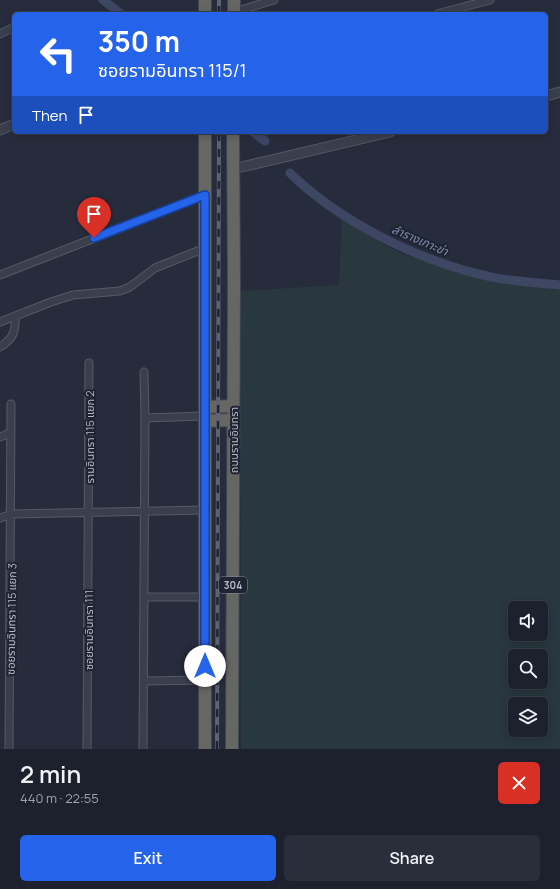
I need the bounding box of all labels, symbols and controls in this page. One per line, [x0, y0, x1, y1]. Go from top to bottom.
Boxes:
text: 350 m [98, 22, 180, 60]
icon: left [32, 28, 84, 80]
text: ซอยรามอินทรา 115/1 [98, 58, 247, 82]
icon: arrive [75, 104, 97, 126]
text: Then [32, 105, 67, 126]
pin [77, 197, 111, 238]
icon: arrive [83, 203, 105, 225]
water label: ลำรางเกาะข่า [389, 220, 452, 260]
street label: รามอินทรา 115 แยก 2 [82, 390, 97, 484]
street label: ถนนรามอินทรา [226, 407, 241, 473]
street label: ซอยรามอินทรา 115 แยก 3 [3, 563, 19, 675]
road number: 304 [219, 577, 247, 593]
street label: ซอยรามอินทรา 111 [81, 590, 96, 670]
map controls [508, 601, 548, 737]
button: sound [508, 601, 548, 641]
position arrow [184, 645, 226, 687]
button: search [508, 649, 548, 689]
button: layers [508, 697, 548, 737]
text: 2 min [20, 757, 81, 790]
button: close [498, 762, 540, 804]
text: 440 m · 22:55 [20, 789, 99, 807]
button: Exit [20, 835, 276, 881]
button: Share [284, 835, 540, 881]

